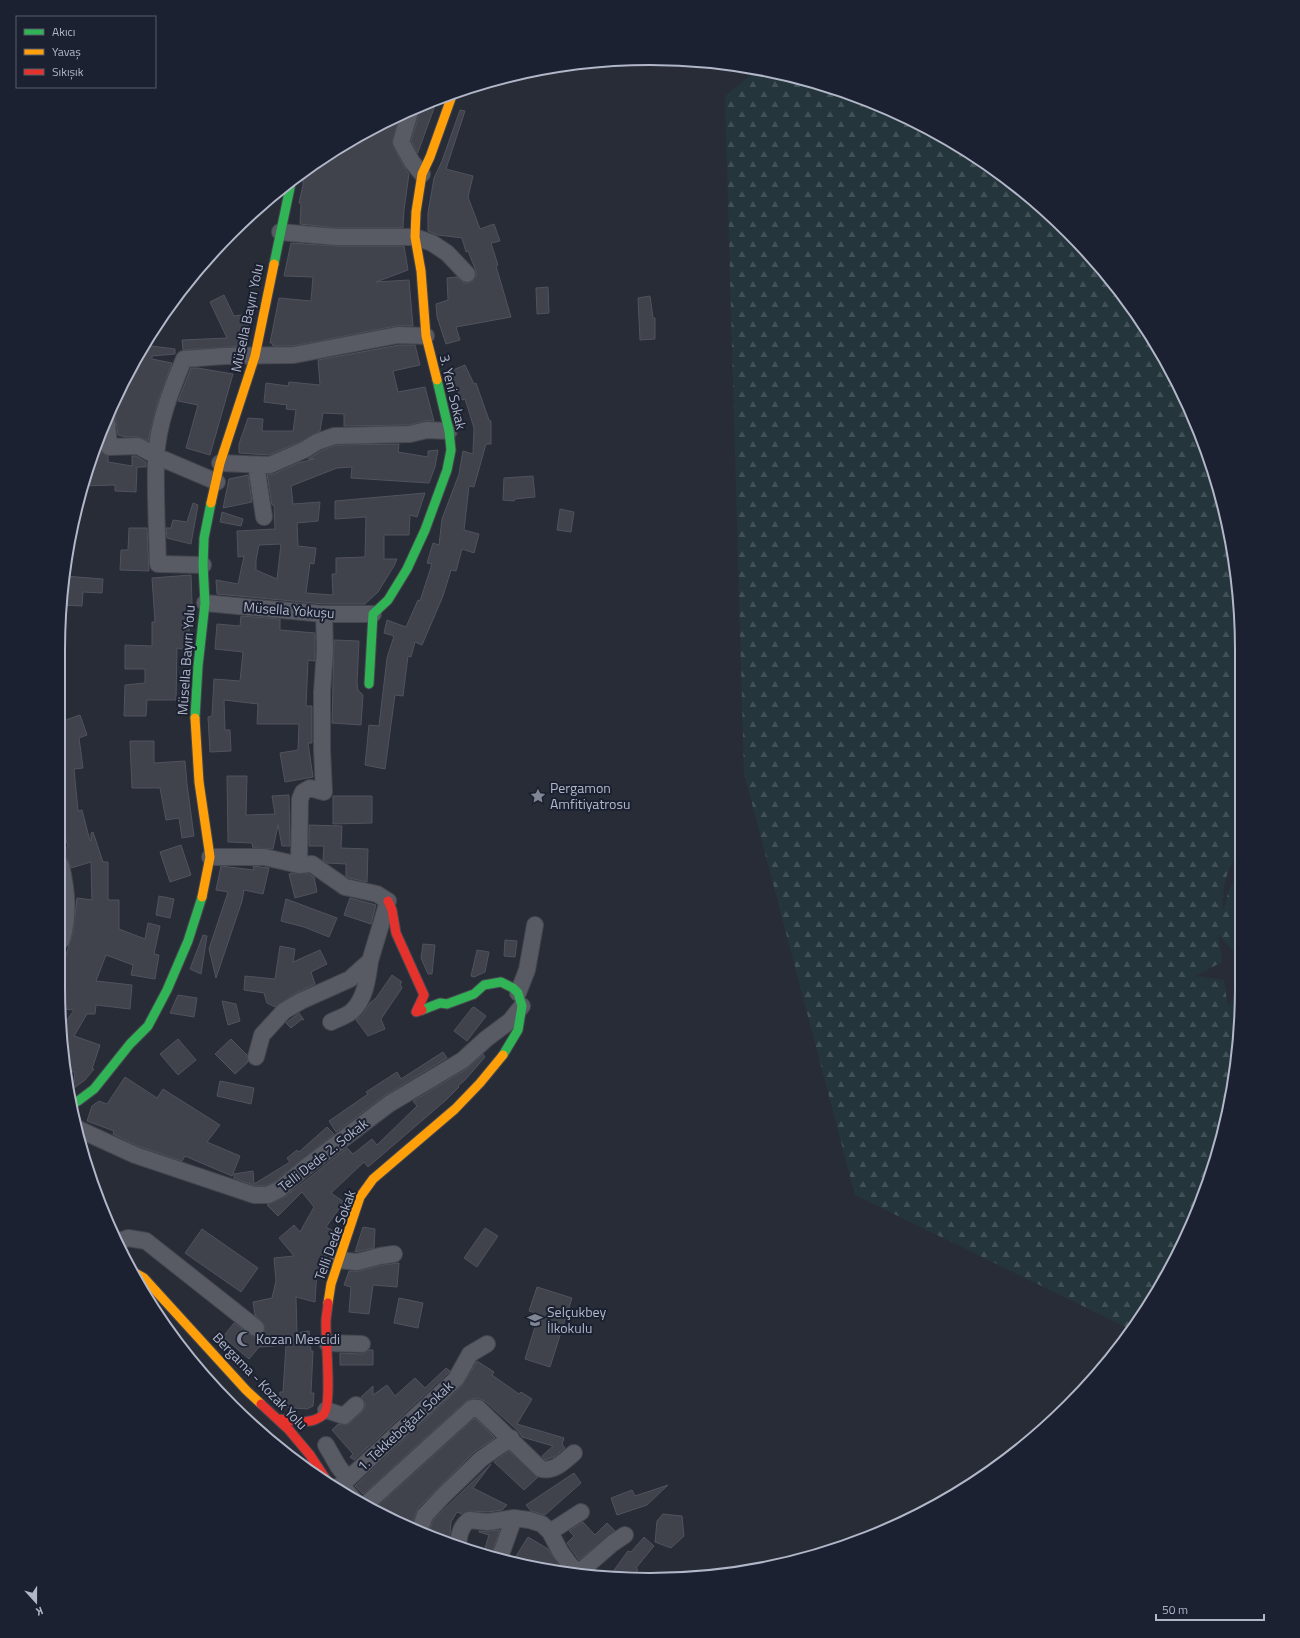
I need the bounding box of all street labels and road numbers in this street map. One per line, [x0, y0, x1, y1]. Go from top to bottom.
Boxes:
street label: Müsella Bayırı Yolu [225, 262, 268, 374]
street label: 3. Yeni Sokak [435, 352, 472, 432]
street label: Müsella Yokuşu [243, 596, 335, 623]
street label: Müsella Bayırı Yolu [171, 604, 200, 716]
street label: Telli Dede 2. Sokak [273, 1113, 372, 1196]
street label: Telli Dede Sokak [308, 1186, 361, 1283]
street label: Bergama - Kozak Yolu [208, 1327, 313, 1434]
street label: 1. Tekkeboğazı Sokak [352, 1375, 457, 1476]

